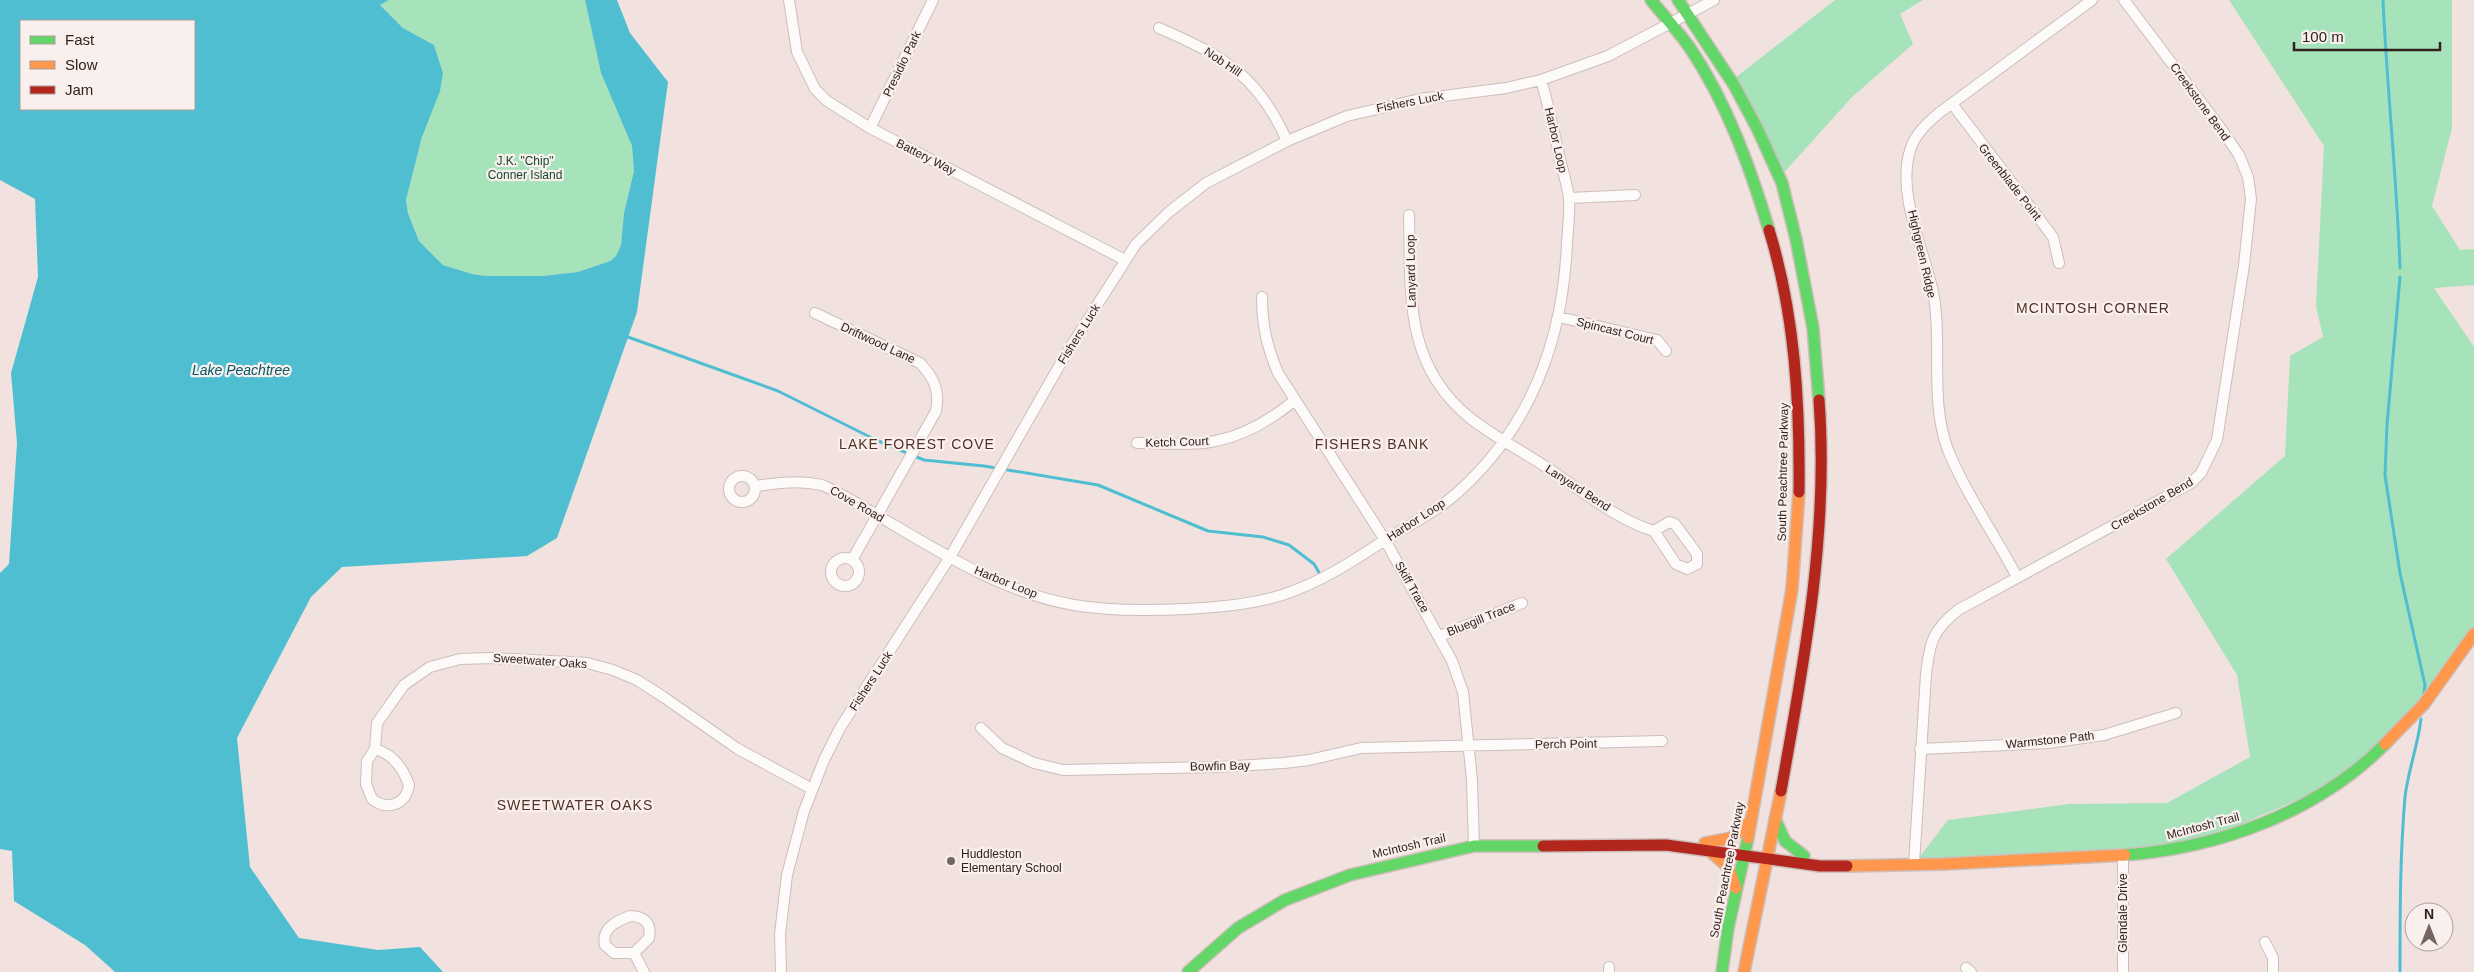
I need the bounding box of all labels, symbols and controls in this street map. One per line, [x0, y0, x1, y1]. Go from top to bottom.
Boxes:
legend [20, 20, 195, 110]
scale bar [2294, 20, 2440, 52]
street label: Presidio Park [880, 28, 924, 99]
text: 100 m [2302, 28, 2344, 45]
text: Fast [65, 31, 95, 48]
street label: Nob Hill [1202, 44, 1244, 80]
text: Slow [65, 56, 98, 73]
street label: Creekstone Bend [2167, 60, 2233, 144]
text: Jam [65, 81, 93, 98]
street label: Fishers Luck [1375, 88, 1446, 115]
street label: Harbor Loop [1542, 106, 1570, 174]
street label: Battery Way [894, 136, 958, 178]
street label: Greenblade Point [1976, 141, 2045, 224]
park label: J.K. "Chip" Conner Island [488, 154, 562, 182]
street label: Highgreen Ridge [1905, 209, 1939, 300]
street label: Lanyard Loop [1403, 234, 1419, 308]
district label: MCINTOSH CORNER [2016, 300, 2170, 316]
street label: Fishers Luck [1055, 301, 1103, 367]
street label: Spincast Court [1575, 315, 1656, 347]
street label: Driftwood Lane [838, 320, 918, 367]
water label: Lake Peachtree [192, 362, 290, 378]
street label: South Peachtree Parkway [1775, 403, 1791, 541]
street label: Ketch Court [1145, 434, 1210, 450]
district label: LAKE FOREST COVE [839, 436, 995, 452]
district label: FISHERS BANK [1315, 436, 1429, 452]
street label: Lanyard Bend [1543, 462, 1613, 514]
street label: Creekstone Bend [2108, 475, 2196, 533]
street label: Cove Road [827, 483, 887, 525]
street label: Harbor Loop [1384, 496, 1448, 544]
street label: Skiff Trace [1392, 559, 1432, 615]
street label: Harbor Loop [972, 563, 1040, 601]
street label: Bluegill Trace [1445, 599, 1517, 639]
street label: Fishers Luck [847, 648, 896, 713]
street label: Sweetwater Oaks [493, 651, 587, 671]
street label: Warmstone Path [2005, 728, 2095, 752]
street label: Perch Point [1535, 736, 1598, 752]
street label: Bowfin Bay [1190, 758, 1250, 774]
district label: SWEETWATER OAKS [497, 797, 653, 813]
street label: South Peachtree Parkway [1707, 801, 1747, 939]
street label: McIntosh Trail [2165, 810, 2241, 842]
street label: McIntosh Trail [1371, 831, 1447, 861]
place label: Huddleston Elementary School [961, 847, 1062, 875]
marker: Huddleston Elementary School [945, 855, 957, 867]
street label: Glendale Drive [2116, 873, 2130, 953]
north arrow [2404, 902, 2454, 952]
text: N [2424, 906, 2434, 922]

